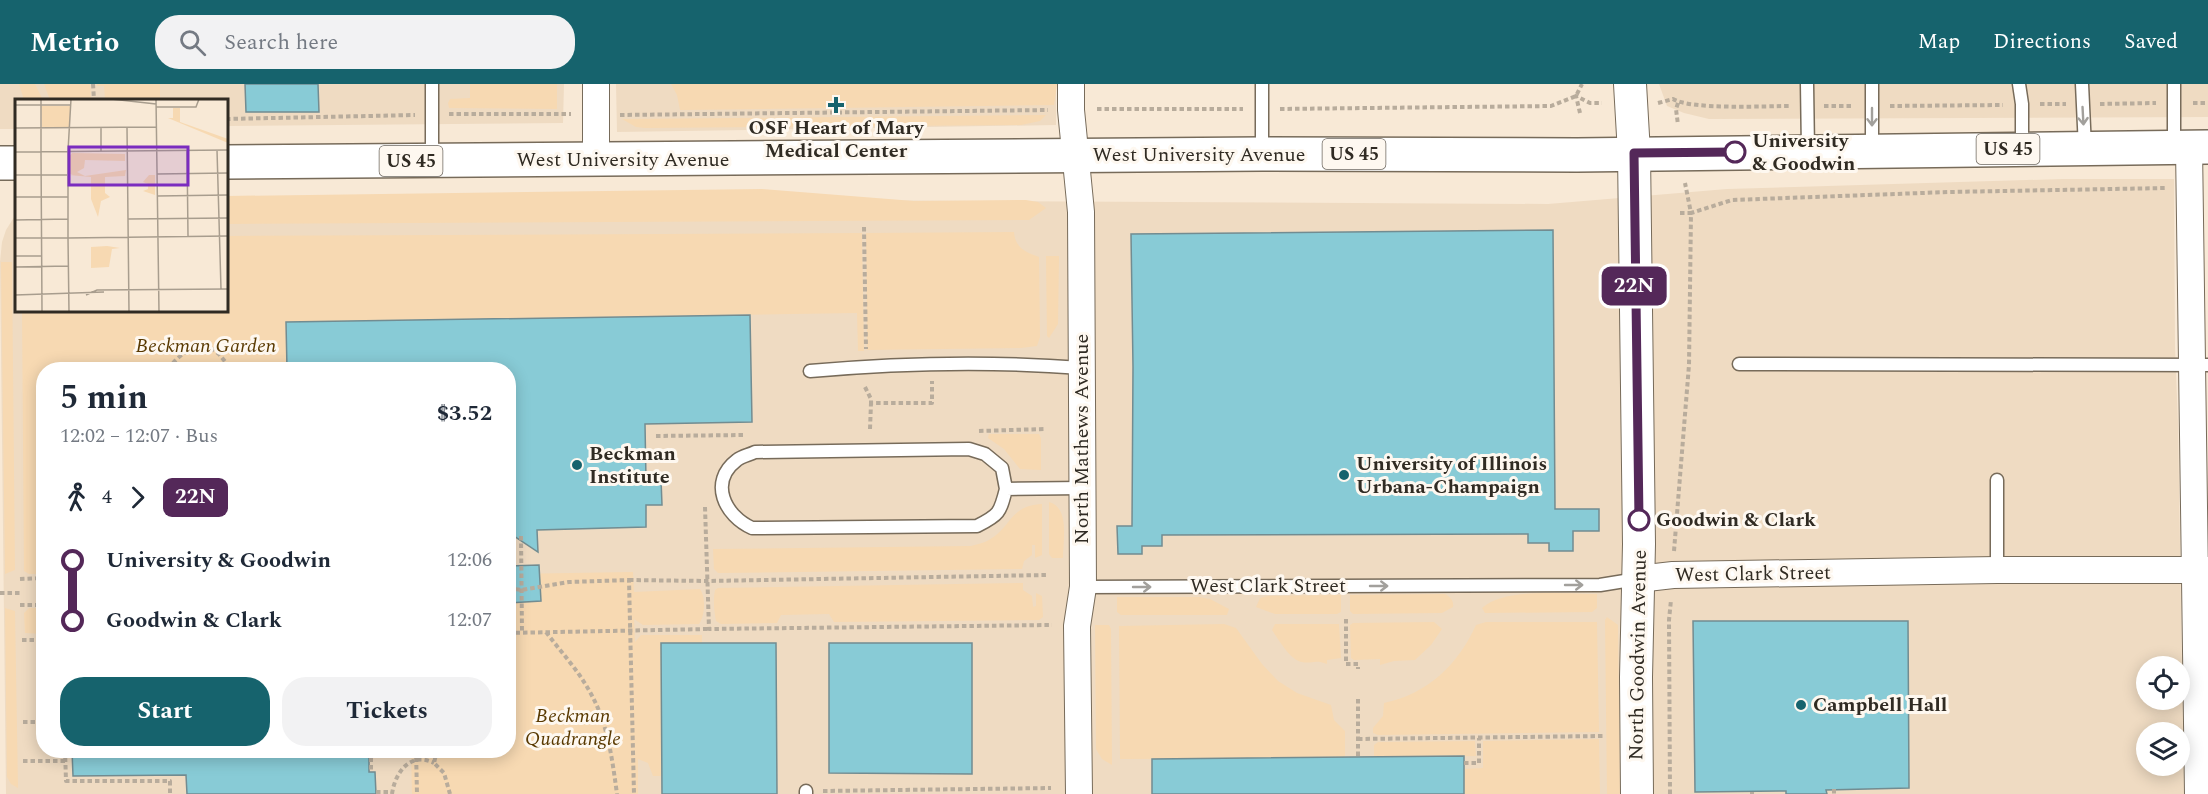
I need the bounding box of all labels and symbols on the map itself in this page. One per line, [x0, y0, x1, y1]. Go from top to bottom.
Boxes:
marker: OSF Heart of Mary Medical Center [827, 96, 845, 114]
inset map [15, 99, 228, 312]
one-way arrow [2078, 105, 2089, 125]
one-way arrow [1866, 107, 1878, 127]
place label: OSF Heart of Mary Medical Center [748, 113, 925, 166]
place label: University & Goodwin [1752, 126, 1855, 179]
road number: US 45 [1976, 134, 2040, 164]
road number: US 45 [1322, 139, 1386, 169]
street label: West University Avenue [1093, 140, 1305, 170]
marker: University & Goodwin [1724, 141, 1746, 163]
street label: West University Avenue [517, 145, 729, 175]
road number: US 45 [380, 146, 442, 176]
line badge: 22N [1600, 266, 1668, 306]
park label: Beckman Garden [136, 331, 277, 361]
street label: North Mathews Avenue [1067, 334, 1097, 544]
place label: Beckman Institute [589, 439, 676, 492]
place label: University of Illinois Urbana-Champaign [1356, 449, 1547, 502]
marker: Beckman Institute [570, 458, 584, 472]
marker: University of Illinois Urbana-Champaign [1337, 468, 1351, 482]
place label: Goodwin & Clark [1656, 505, 1816, 535]
marker: Goodwin & Clark [1628, 509, 1650, 531]
street label: North Goodwin Avenue [1621, 549, 1655, 761]
street label: West Clark Street [1675, 558, 1831, 590]
street label: West Clark Street [1190, 571, 1346, 601]
one-way arrow [1563, 579, 1583, 591]
one-way arrow [1368, 580, 1388, 592]
one-way arrow [1131, 581, 1151, 593]
place label: Campbell Hall [1813, 690, 1947, 720]
marker: Campbell Hall [1794, 698, 1808, 712]
park label: Beckman Quadrangle [525, 701, 621, 754]

